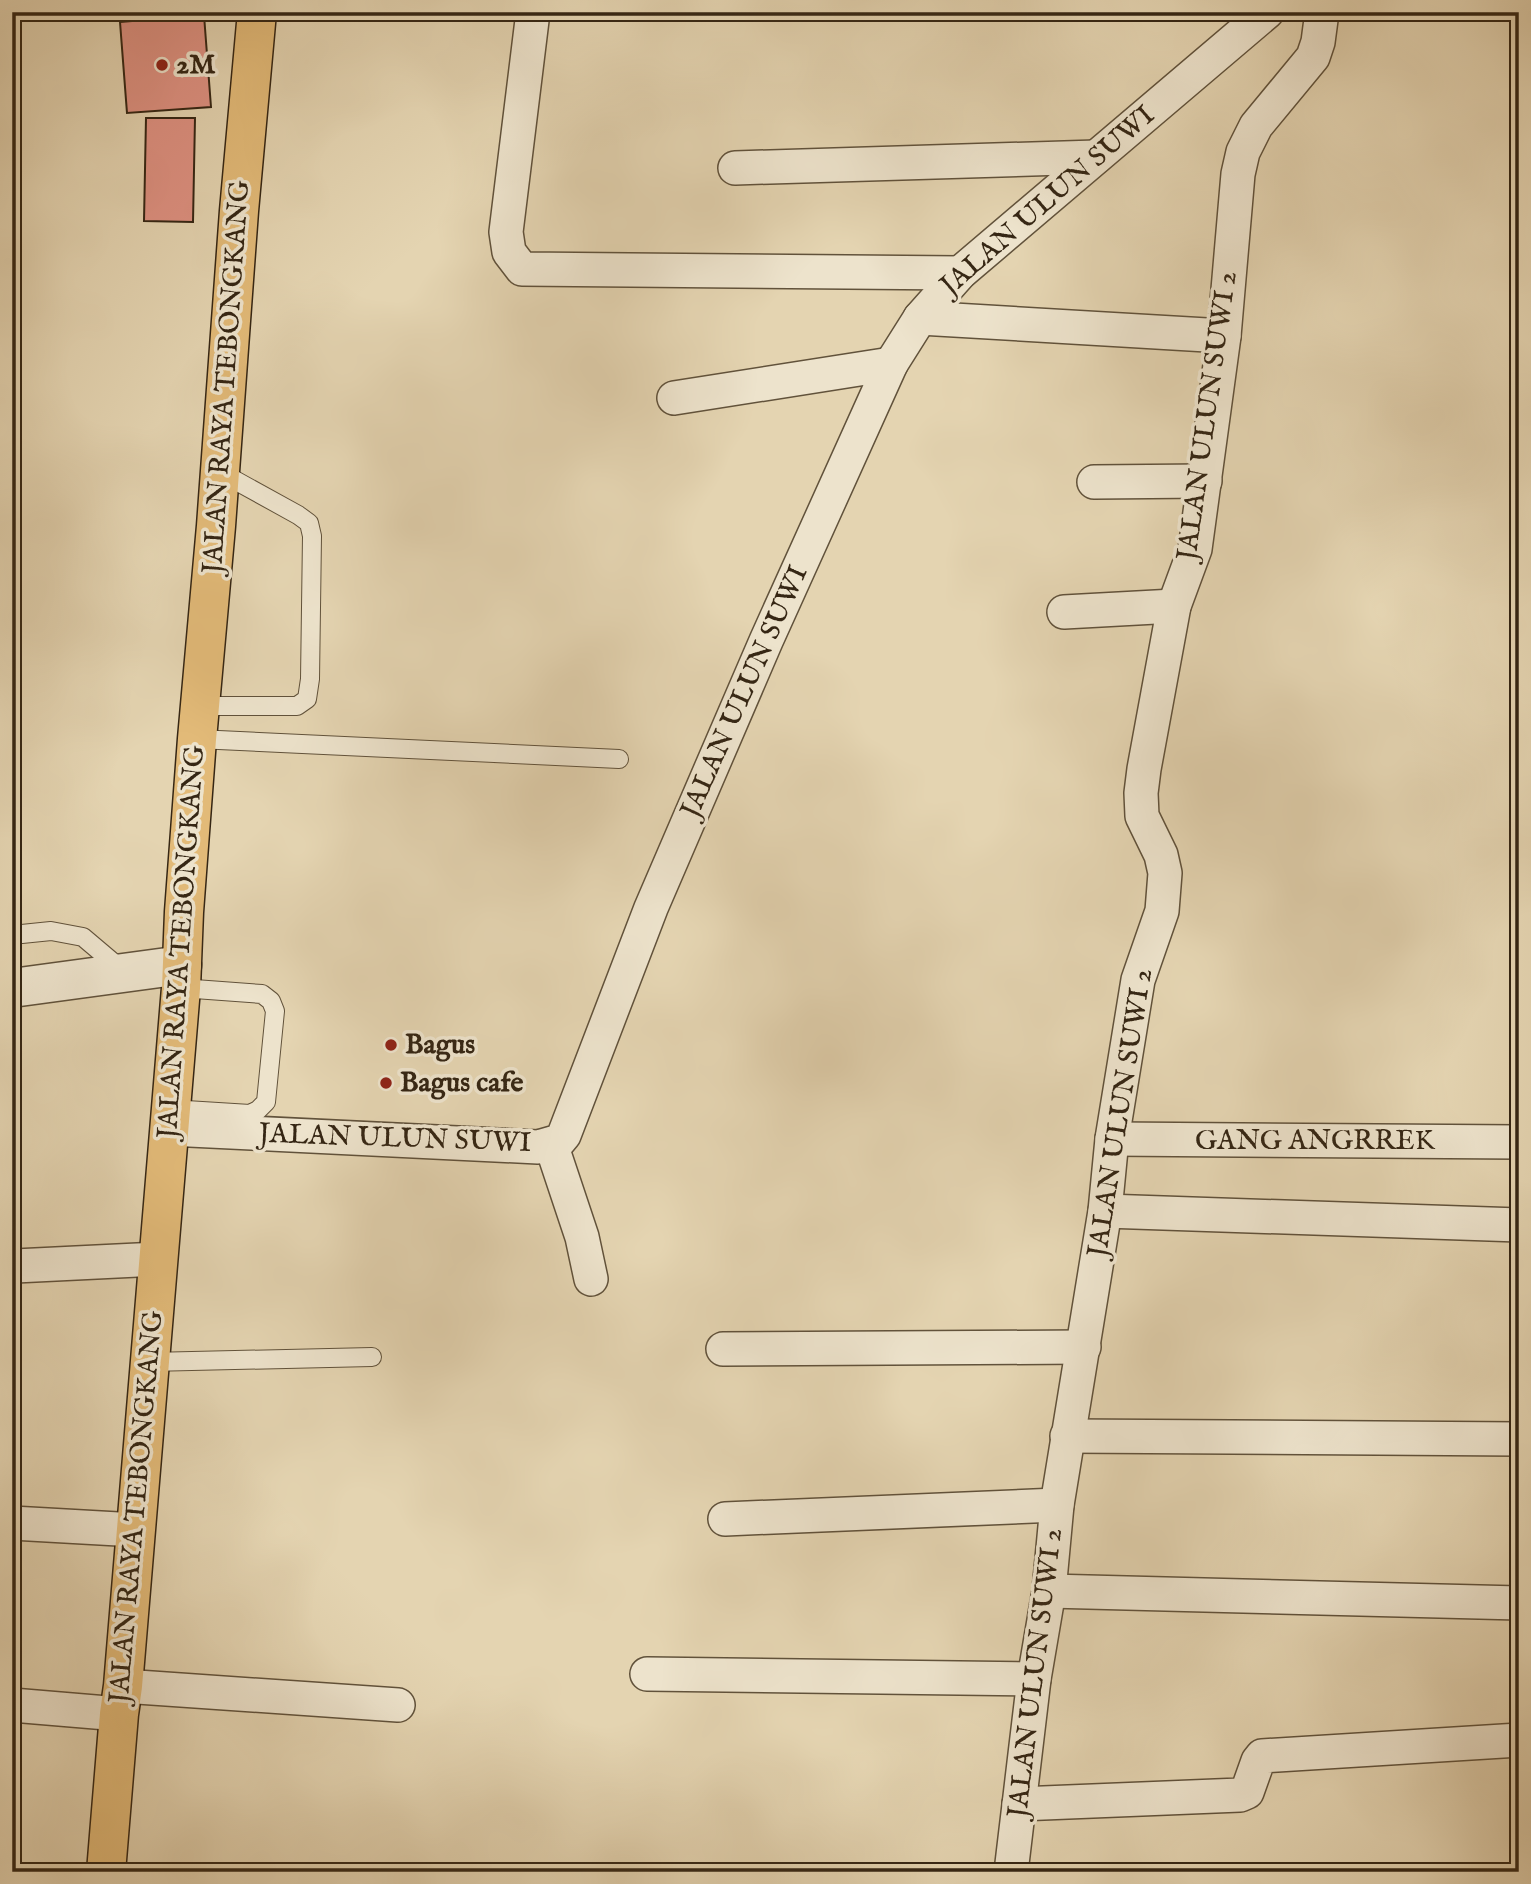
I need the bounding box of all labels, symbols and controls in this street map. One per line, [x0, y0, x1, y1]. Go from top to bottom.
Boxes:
place label: 2M [176, 48, 216, 83]
marker: 2M [154, 57, 170, 73]
street label: JALAN ULUN SUWI [931, 98, 1162, 306]
street label: JALAN RAYA TEBONGKANG [196, 178, 258, 578]
street label: JALAN ULUN SUWI 2 [1170, 269, 1246, 566]
street label: JALAN ULUN SUWI [672, 560, 816, 826]
street label: JALAN RAYA TEBONGKANG [151, 743, 213, 1143]
street label: JALAN ULUN SUWI 2 [1080, 966, 1161, 1263]
place label: Bagus [405, 1028, 475, 1063]
marker: Bagus [383, 1037, 399, 1053]
place label: Bagus cafe [400, 1066, 523, 1101]
marker: Bagus cafe [378, 1075, 394, 1091]
street label: JALAN ULUN SUWI [255, 1117, 532, 1161]
street label: GANG ANGRREK [1195, 1124, 1436, 1159]
street label: JALAN RAYA TEBONGKANG [102, 1308, 172, 1708]
street label: JALAN ULUN SUWI 2 [1000, 1526, 1071, 1823]

